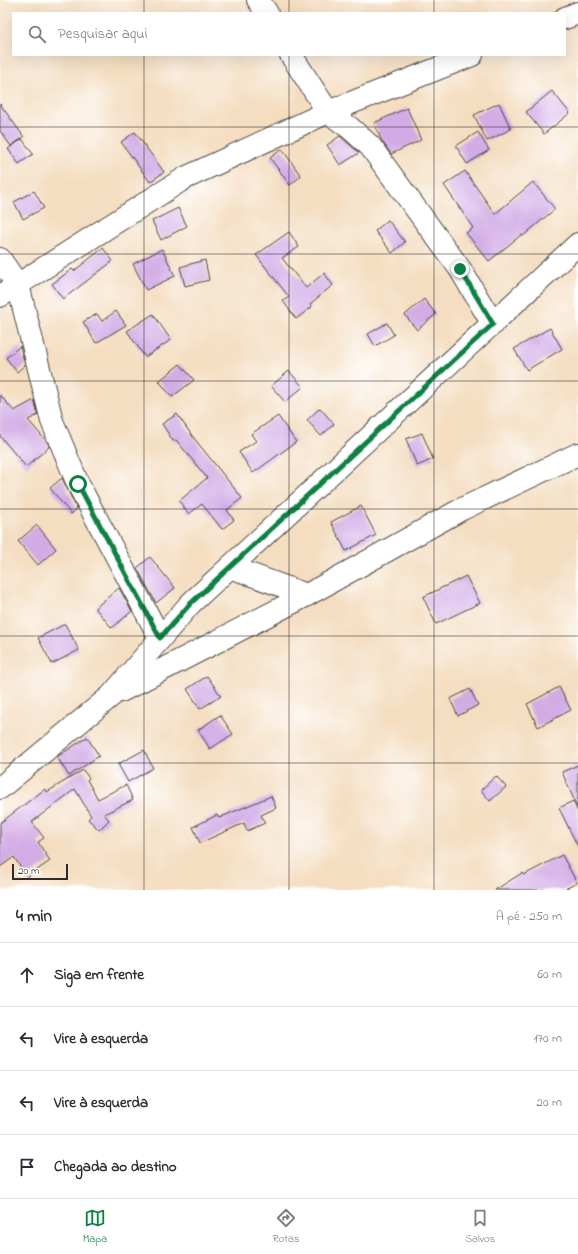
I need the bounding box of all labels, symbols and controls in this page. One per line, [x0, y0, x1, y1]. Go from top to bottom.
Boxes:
search box [12, 12, 566, 56]
icon: search [26, 23, 48, 45]
text: Pesquisar aqui [58, 23, 147, 45]
route end [451, 260, 469, 278]
route start [69, 475, 87, 493]
scale bar [12, 862, 68, 881]
text: 20 m [18, 863, 40, 879]
text: 4 min [16, 904, 52, 929]
text: A pé · 250 m [496, 907, 562, 926]
icon: ahead [16, 964, 38, 986]
text: Siga em frente [54, 964, 144, 986]
text: 60 m [537, 965, 562, 984]
icon: left [16, 1028, 38, 1050]
text: Vire à esquerda [54, 1028, 148, 1050]
text: 170 m [534, 1029, 562, 1048]
icon: left [16, 1092, 38, 1114]
text: Vire à esquerda [54, 1092, 148, 1114]
text: 20 m [537, 1093, 562, 1112]
icon: arrive [16, 1156, 38, 1178]
text: Chegada ao destino [54, 1156, 177, 1178]
tab: Mapa [83, 1207, 107, 1247]
tab: Rotas [273, 1207, 300, 1247]
tab: Salvos [465, 1207, 495, 1247]

